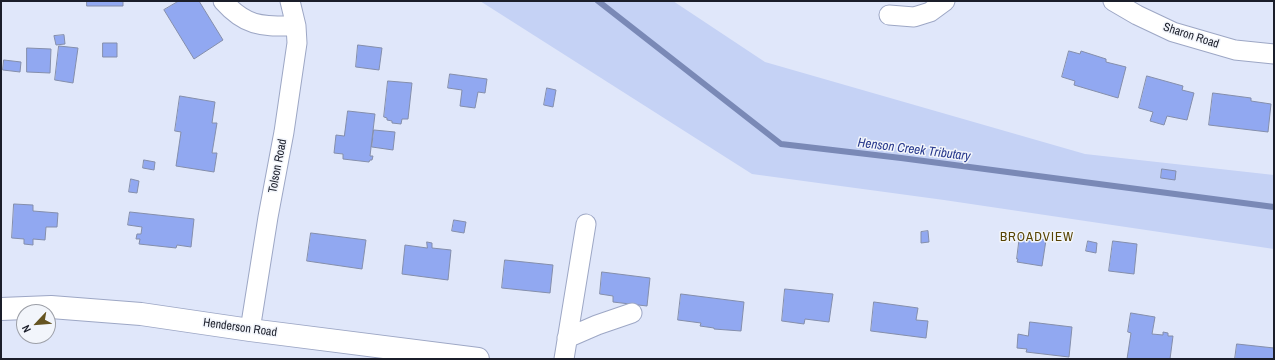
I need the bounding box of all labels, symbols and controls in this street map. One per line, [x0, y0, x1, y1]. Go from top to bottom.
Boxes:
street label: Sharon Road [1161, 20, 1221, 52]
water label: Henson Creek Tributary [857, 135, 971, 165]
street label: Tolson Road [266, 138, 290, 194]
district label: BROADVIEW [1000, 230, 1074, 246]
north arrow [16, 304, 56, 344]
street label: Henderson Road [202, 316, 278, 340]
text: N [18, 323, 34, 335]

